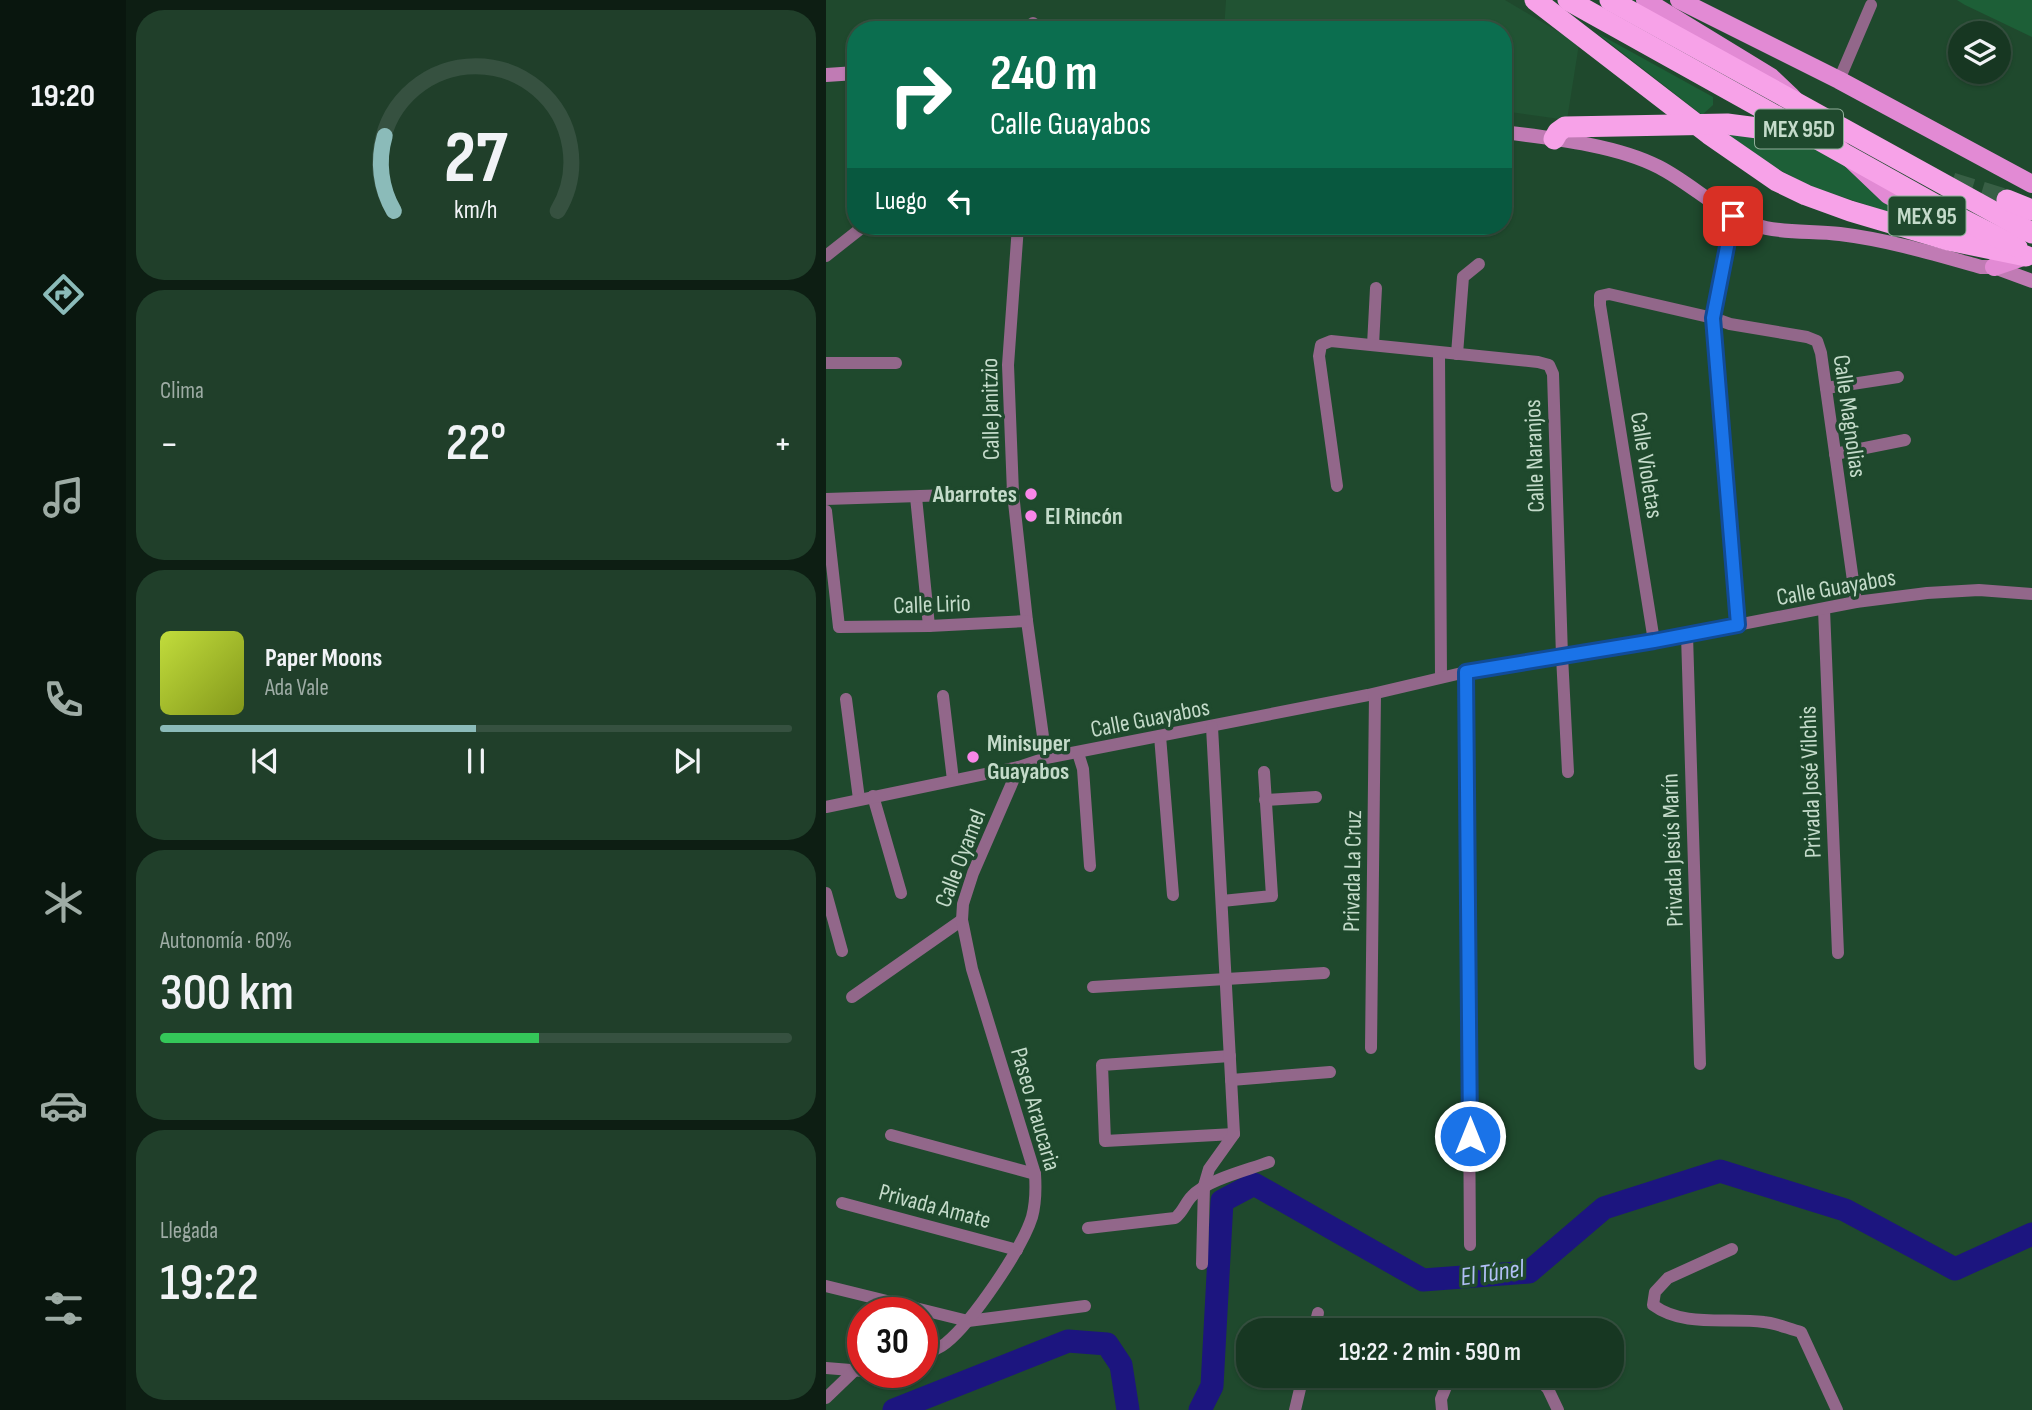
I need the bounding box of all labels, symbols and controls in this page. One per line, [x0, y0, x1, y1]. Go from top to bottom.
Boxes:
map controls [1948, 21, 2011, 84]
button: layers [1948, 21, 2011, 84]
text: 240 m [990, 45, 1098, 104]
icon: right [875, 49, 966, 140]
text: 19:20 [31, 77, 95, 116]
text: Calle Guayabos [990, 105, 1151, 144]
road number: MEX 95D [1755, 110, 1843, 148]
text: 27 [444, 115, 508, 203]
icon: left [941, 182, 979, 220]
text: Luego [875, 186, 927, 217]
pin [1703, 186, 1763, 246]
text: km/h [454, 195, 498, 226]
road number: MEX 95 [1888, 196, 1966, 236]
icon: arrive [1714, 197, 1752, 235]
icon: directions [39, 270, 88, 319]
street label: Calle Magnolias [1827, 353, 1872, 479]
street label: Calle Janitzio [975, 358, 1006, 460]
text: Clima [160, 377, 204, 405]
street label: Calle Naranjos [1518, 399, 1551, 513]
street label: Calle Violetas [1624, 410, 1669, 520]
text: 22° [446, 412, 506, 475]
text: − [160, 422, 179, 467]
text: + [773, 422, 792, 467]
icon: music [39, 473, 88, 522]
place label: Abarrotes [932, 480, 1017, 509]
marker: Abarrotes [1023, 486, 1039, 502]
place label: El Rincón [1045, 502, 1123, 531]
marker: El Rincón [1023, 508, 1039, 524]
street label: Calle Guayabos [1774, 563, 1898, 612]
street label: Calle Lirio [893, 589, 971, 620]
text: Paper Moons [265, 643, 382, 674]
text: Ada Vale [265, 674, 329, 702]
icon: phone [39, 675, 88, 724]
street label: Calle Guayabos [1088, 693, 1212, 744]
street label: Privada José Vilchis [1793, 705, 1828, 859]
place label: Minisuper Guayabos [987, 729, 1071, 786]
icon: previous [246, 742, 284, 780]
icon: pause [457, 742, 495, 780]
icon: next [668, 742, 706, 780]
marker: Minisuper Guayabos [965, 749, 981, 765]
street label: Privada Jesús Marín [1655, 773, 1690, 927]
street label: Calle Oyamel [929, 805, 992, 911]
street label: Privada La Cruz [1337, 810, 1368, 932]
icon: climate [39, 878, 88, 927]
text: Autonomía · 60% [160, 927, 292, 955]
text: 300 km [160, 962, 294, 1025]
street label: Paseo Araucaria [1004, 1044, 1067, 1174]
icon: car [39, 1081, 88, 1130]
position arrow [1433, 1099, 1507, 1173]
street label: Privada Amate [876, 1178, 994, 1235]
text: Llegada [160, 1217, 218, 1245]
text: 19:22 [160, 1252, 259, 1315]
water label: El Túnel [1458, 1253, 1527, 1293]
icon: filters [39, 1284, 88, 1333]
speed limit sign: 30 [847, 1297, 938, 1388]
text: 19:22 · 2 min · 590 m [1339, 1337, 1521, 1368]

